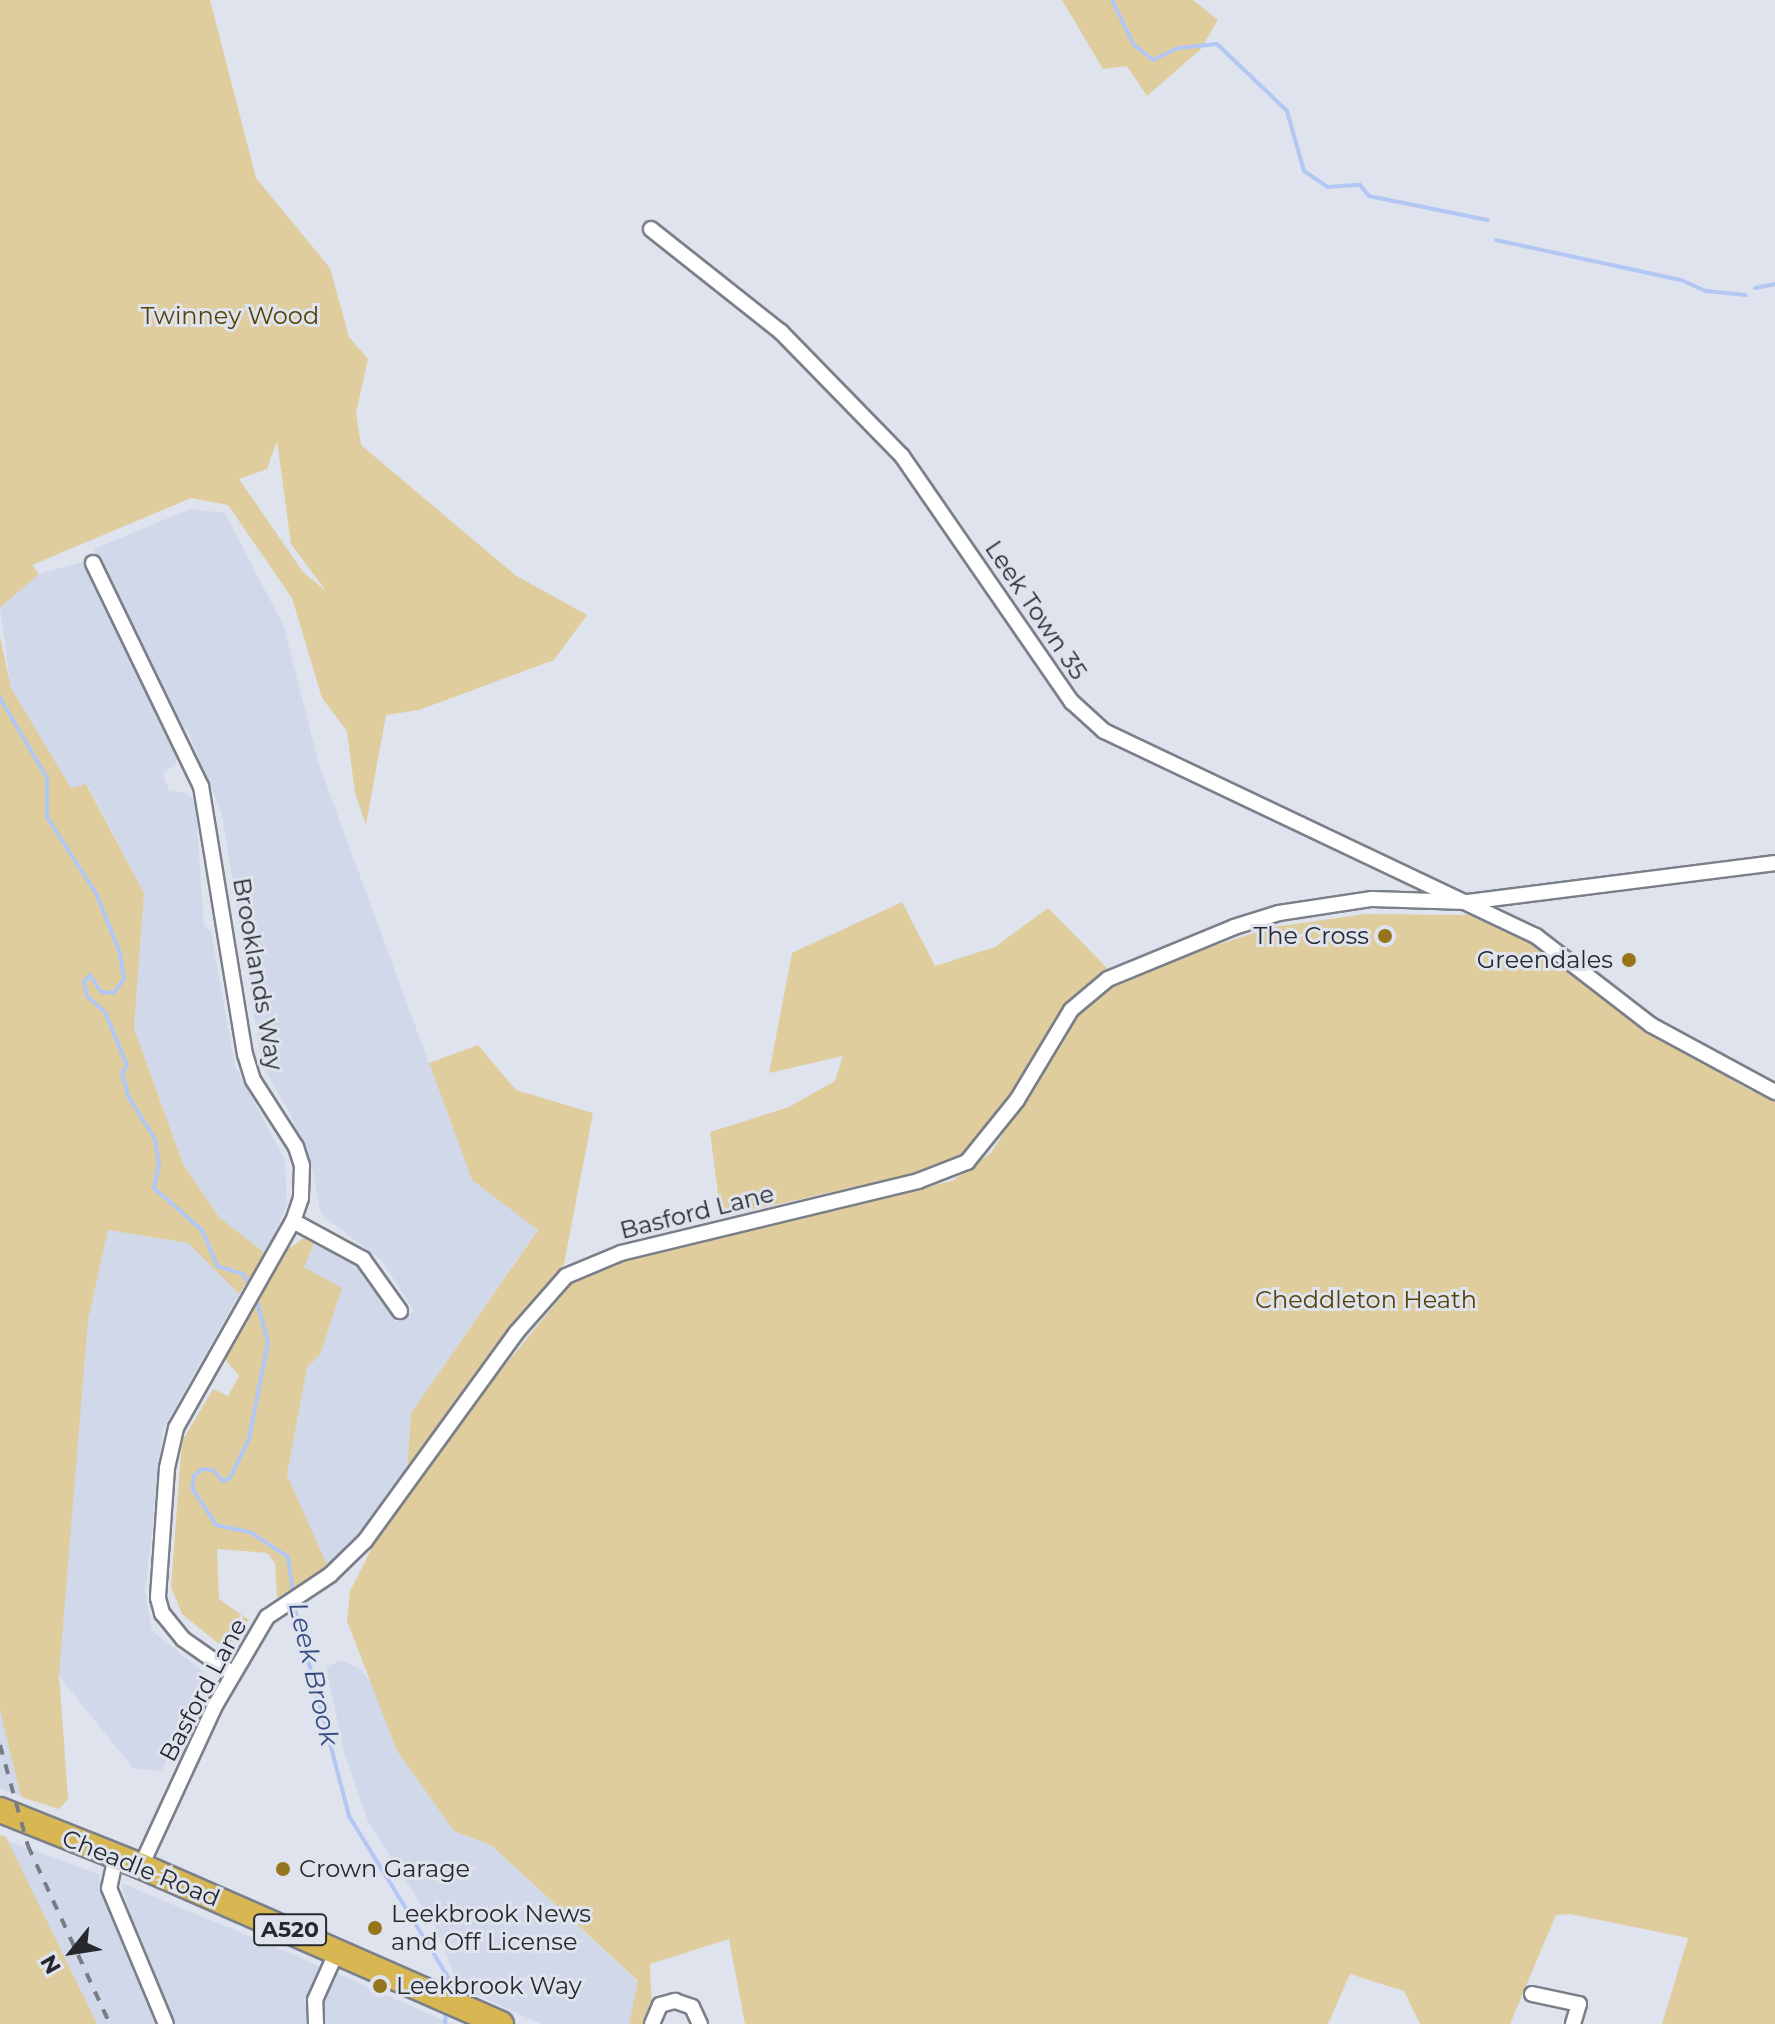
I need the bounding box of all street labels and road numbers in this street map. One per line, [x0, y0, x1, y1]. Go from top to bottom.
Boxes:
street label: Leek Town 35 [979, 535, 1093, 685]
street label: Brooklands Way [227, 875, 289, 1073]
street label: Basford Lane [617, 1179, 777, 1245]
street label: Basford Lane [153, 1614, 253, 1766]
street label: Cheadle Road [58, 1823, 224, 1913]
road number: A520 [252, 1912, 328, 1948]

